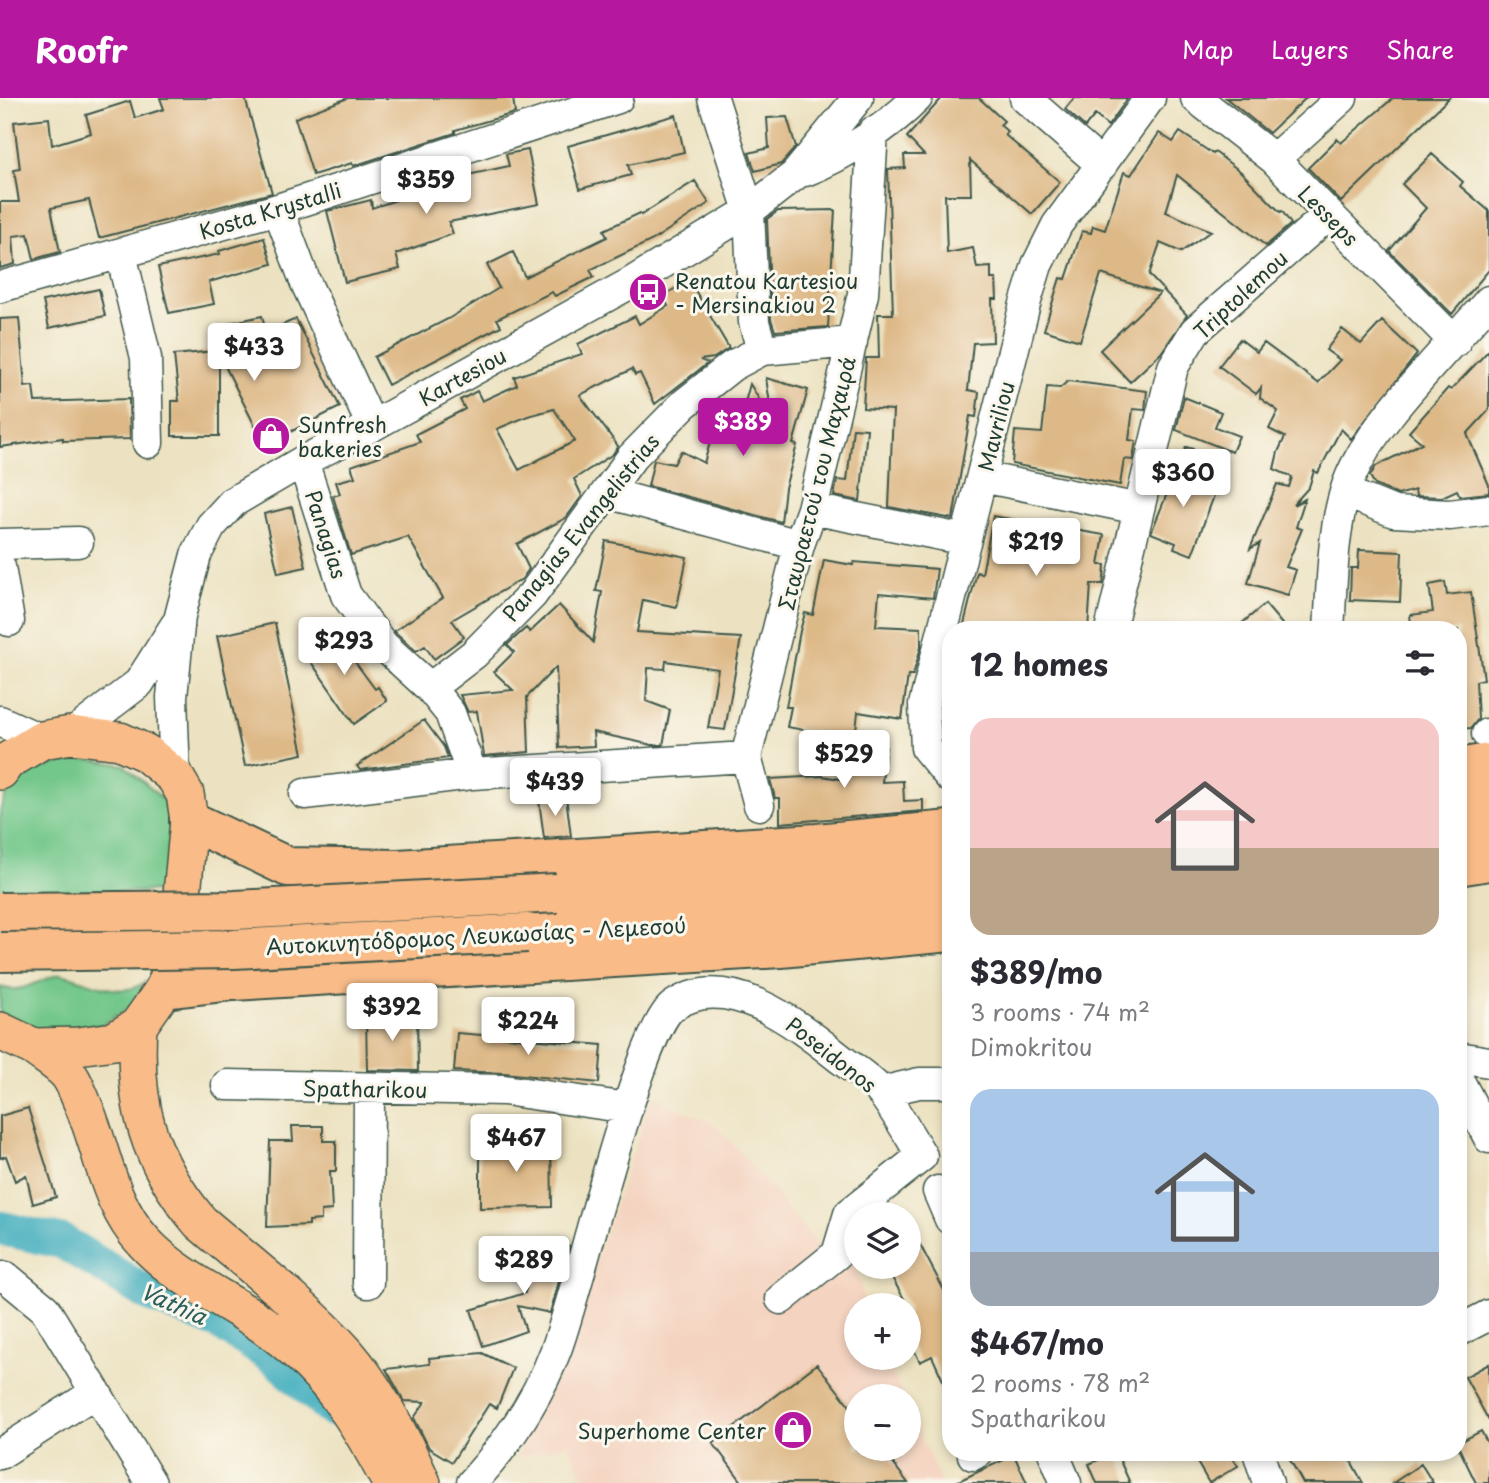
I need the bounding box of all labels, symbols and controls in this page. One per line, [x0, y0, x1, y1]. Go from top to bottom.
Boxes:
text: Roofr [35, 24, 128, 74]
text: Map [1182, 31, 1233, 67]
text: Layers [1271, 31, 1348, 67]
text: Share [1386, 31, 1454, 67]
pin: $359 [385, 156, 467, 216]
text: $359 [397, 161, 455, 196]
street label: Kosta Krystalli [195, 173, 345, 247]
street label: Lesseps [1291, 177, 1367, 253]
street label: Triptolemou [1186, 242, 1294, 346]
place label: Renatou Kartesiou - Mersinakiou 2 [675, 264, 858, 320]
bus stop icon: Renatou Kartesiou - Mersinakiou 2 [627, 271, 669, 313]
pin: $433 [213, 324, 295, 383]
text: $433 [224, 328, 284, 363]
street label: Kartesiou [412, 339, 512, 413]
street label: Σταυραετού του Μαχαιρά [769, 353, 863, 613]
street label: Mavriliou [968, 378, 1022, 474]
pin: $389 [702, 398, 784, 458]
text: $389 [714, 403, 772, 438]
place label: Sunfresh bakeries [298, 408, 387, 464]
shop icon: Sunfresh bakeries [250, 415, 292, 457]
street label: Panagias Evangelistrias [494, 426, 666, 628]
pin: $360 [1142, 450, 1224, 509]
text: $360 [1151, 454, 1215, 489]
street label: Panagias [298, 486, 356, 582]
pin: $219 [995, 518, 1077, 578]
text: $219 [1008, 523, 1064, 558]
pin: $293 [303, 618, 385, 677]
text: $293 [314, 622, 374, 657]
text: 12 homes [970, 641, 1108, 686]
icon: filters [1401, 644, 1439, 682]
pin: $529 [803, 730, 885, 790]
text: $529 [815, 735, 873, 770]
pin: $439 [514, 758, 596, 818]
text: $439 [526, 763, 584, 798]
icon: home [1142, 763, 1268, 889]
street label: Αυτοκινητόδρομος Λευκωσίας - Λεμεσού [265, 908, 687, 962]
text: $389/mo [970, 949, 1102, 994]
pin: $392 [351, 984, 433, 1043]
text: $392 [363, 988, 421, 1023]
text: 3 rooms · 74 m² [970, 994, 1150, 1029]
pin: $224 [487, 998, 569, 1057]
text: $224 [498, 1002, 558, 1037]
street label: Poseidonos [780, 1008, 884, 1100]
text: Dimokritou [970, 1029, 1093, 1064]
street label: Spatharikou [302, 1071, 428, 1105]
pin: $467 [475, 1114, 557, 1174]
text: $467 [486, 1119, 546, 1154]
icon: home [1142, 1134, 1268, 1260]
map controls [844, 1202, 921, 1461]
button: layers [844, 1202, 921, 1279]
pin: $289 [483, 1236, 565, 1296]
text: $289 [495, 1241, 553, 1276]
water label: Vathia [135, 1273, 214, 1333]
button: + [844, 1293, 921, 1370]
text: $467/mo [970, 1320, 1104, 1365]
text: 2 rooms · 78 m² [970, 1365, 1150, 1400]
button: − [844, 1384, 921, 1461]
text: Spatharikou [970, 1400, 1106, 1435]
shop icon: Superhome Center [772, 1409, 814, 1451]
place label: Superhome Center [578, 1414, 766, 1446]

